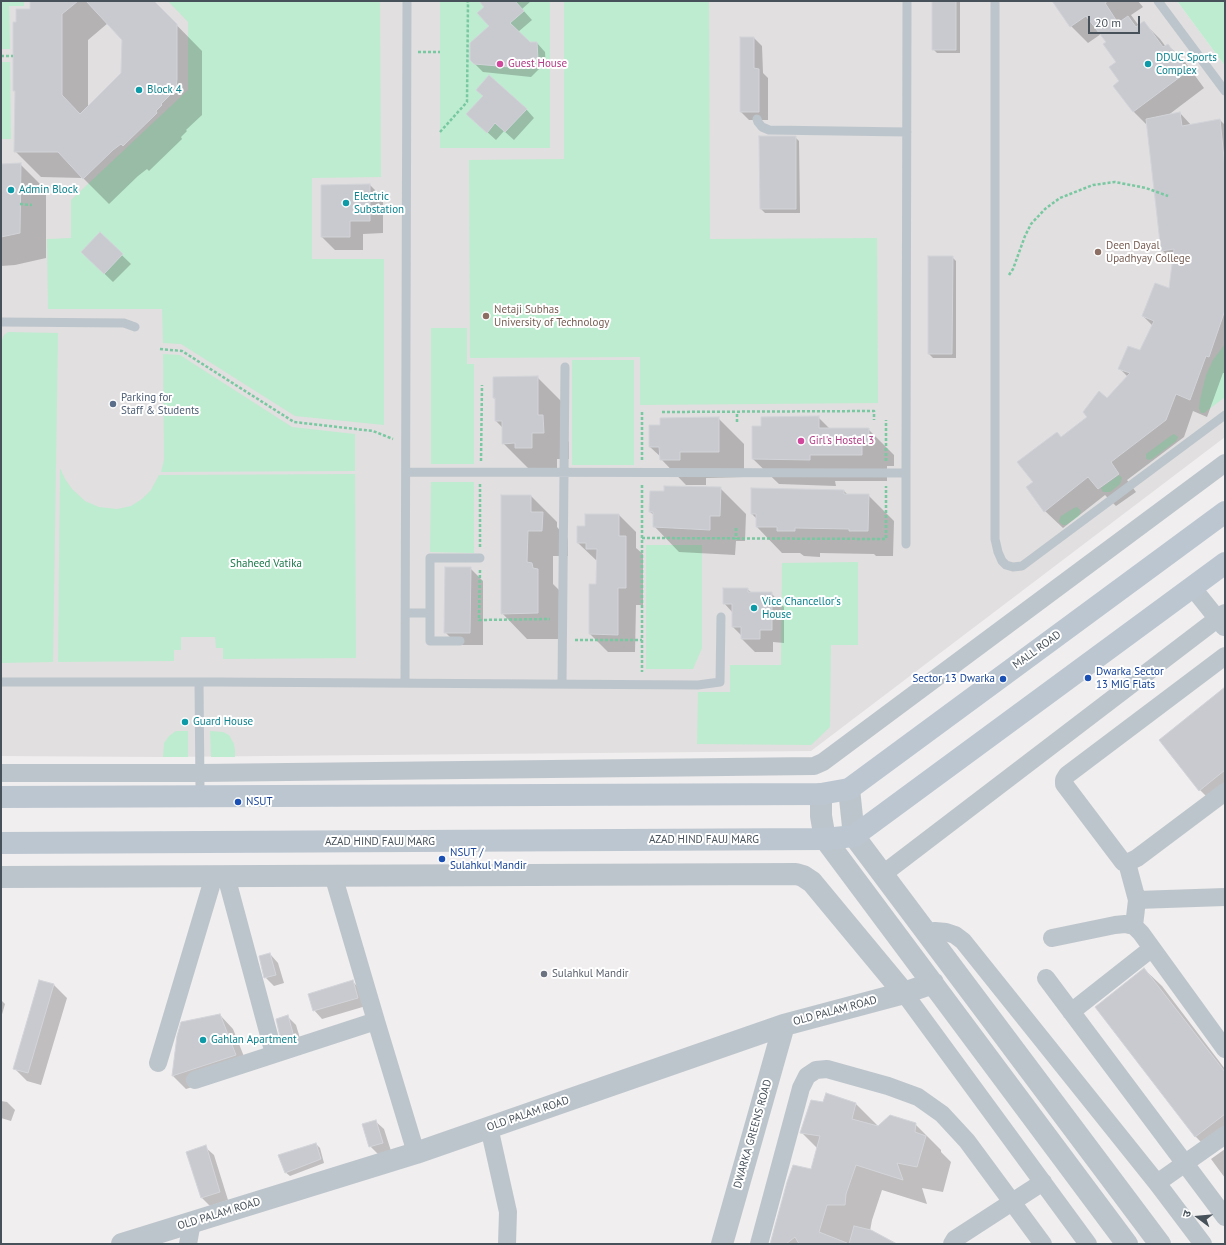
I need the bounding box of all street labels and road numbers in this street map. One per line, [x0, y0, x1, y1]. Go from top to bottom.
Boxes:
street label: MALL ROAD [1010, 628, 1064, 672]
street label: AZAD HIND FAUJ MARG [649, 833, 759, 847]
street label: AZAD HIND FAUJ MARG [325, 835, 435, 849]
street label: OLD PALAM ROAD [792, 993, 878, 1029]
street label: DWARKA GREENS ROAD [731, 1078, 775, 1190]
street label: OLD PALAM ROAD [485, 1094, 571, 1134]
street label: OLD PALAM ROAD [176, 1195, 262, 1233]

